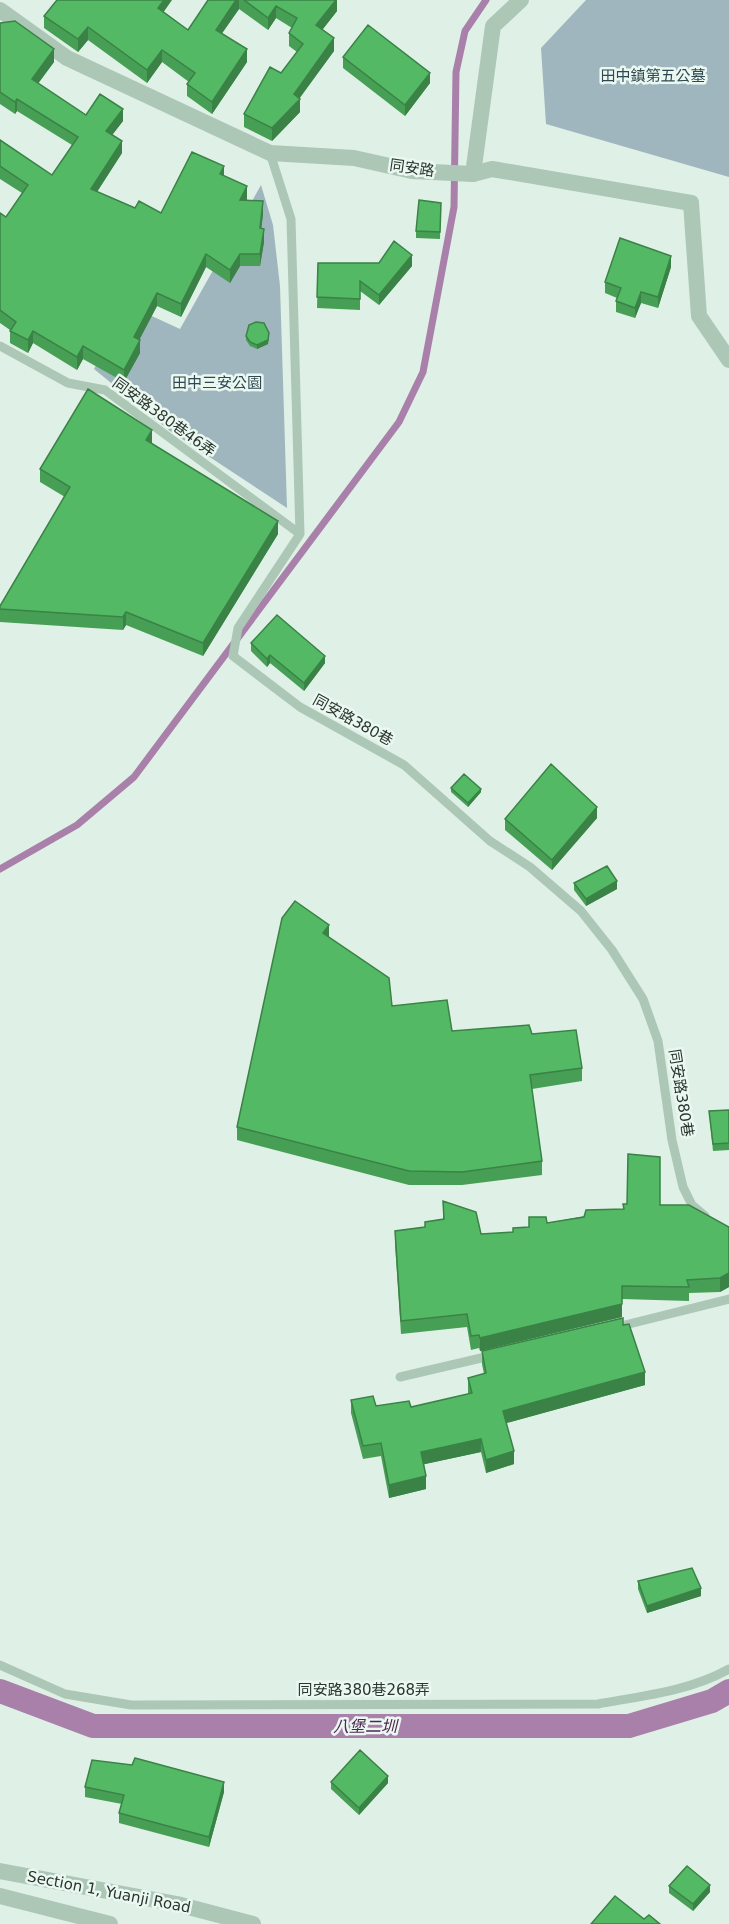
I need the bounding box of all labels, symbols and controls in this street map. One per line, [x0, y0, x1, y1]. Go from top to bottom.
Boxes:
park label: 田中鎮第五公墓 [600, 67, 706, 85]
street label: 同安路 [388, 156, 436, 180]
street label: 同安路380巷46弄 [109, 374, 219, 460]
park label: 田中三安公園 [172, 374, 262, 392]
street label: 同安路380巷 [310, 691, 396, 749]
street label: 同安路380巷 [665, 1048, 697, 1138]
street label: 同安路380巷268弄 [298, 1681, 430, 1699]
water label: 八堡二圳 [333, 1717, 399, 1736]
street label: Section 1, Yuanji Road [26, 1867, 192, 1917]

